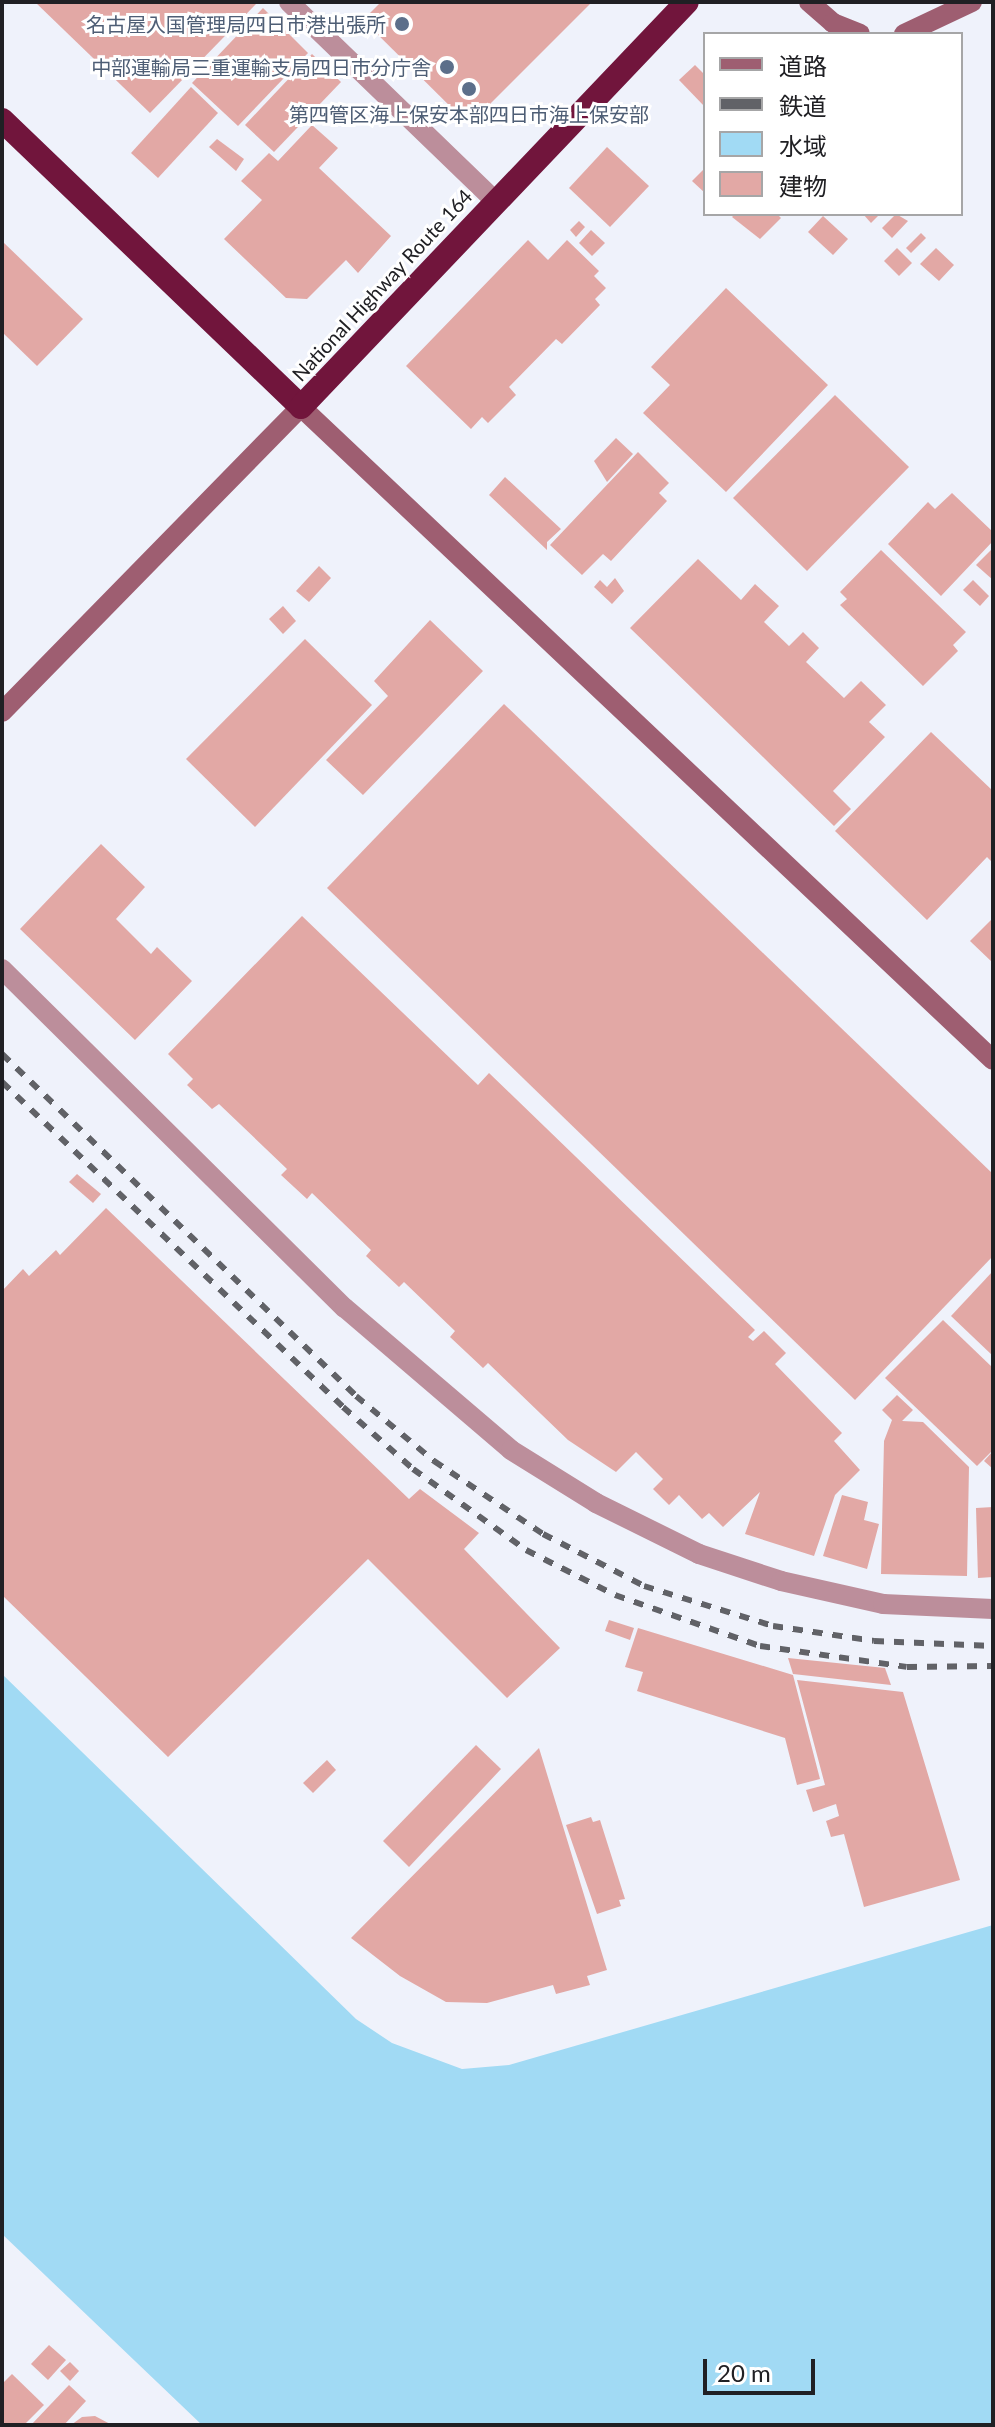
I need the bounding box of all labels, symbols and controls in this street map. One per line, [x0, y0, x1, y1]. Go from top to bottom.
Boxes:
place label: 名古屋入国管理局四日市港出張所 [86, 12, 386, 36]
marker: 名古屋入国管理局四日市港出張所 [393, 15, 411, 33]
legend [703, 32, 963, 216]
text: 道路 [779, 51, 827, 80]
place label: 中部運輸局三重運輸支局四日市分庁舎 [91, 55, 431, 79]
marker: 中部運輸局三重運輸支局四日市分庁舎 [438, 58, 456, 76]
marker: 第四管区海上保安本部四日市海上保安部 [460, 80, 478, 98]
text: 鉄道 [779, 91, 827, 120]
place label: 第四管区海上保安本部四日市海上保安部 [289, 102, 649, 126]
text: 水域 [779, 131, 827, 160]
text: 建物 [779, 171, 827, 200]
street label: National Highway Route 164 [287, 184, 477, 386]
scale bar [707, 2343, 819, 2393]
text: 20 m [717, 2358, 771, 2387]

